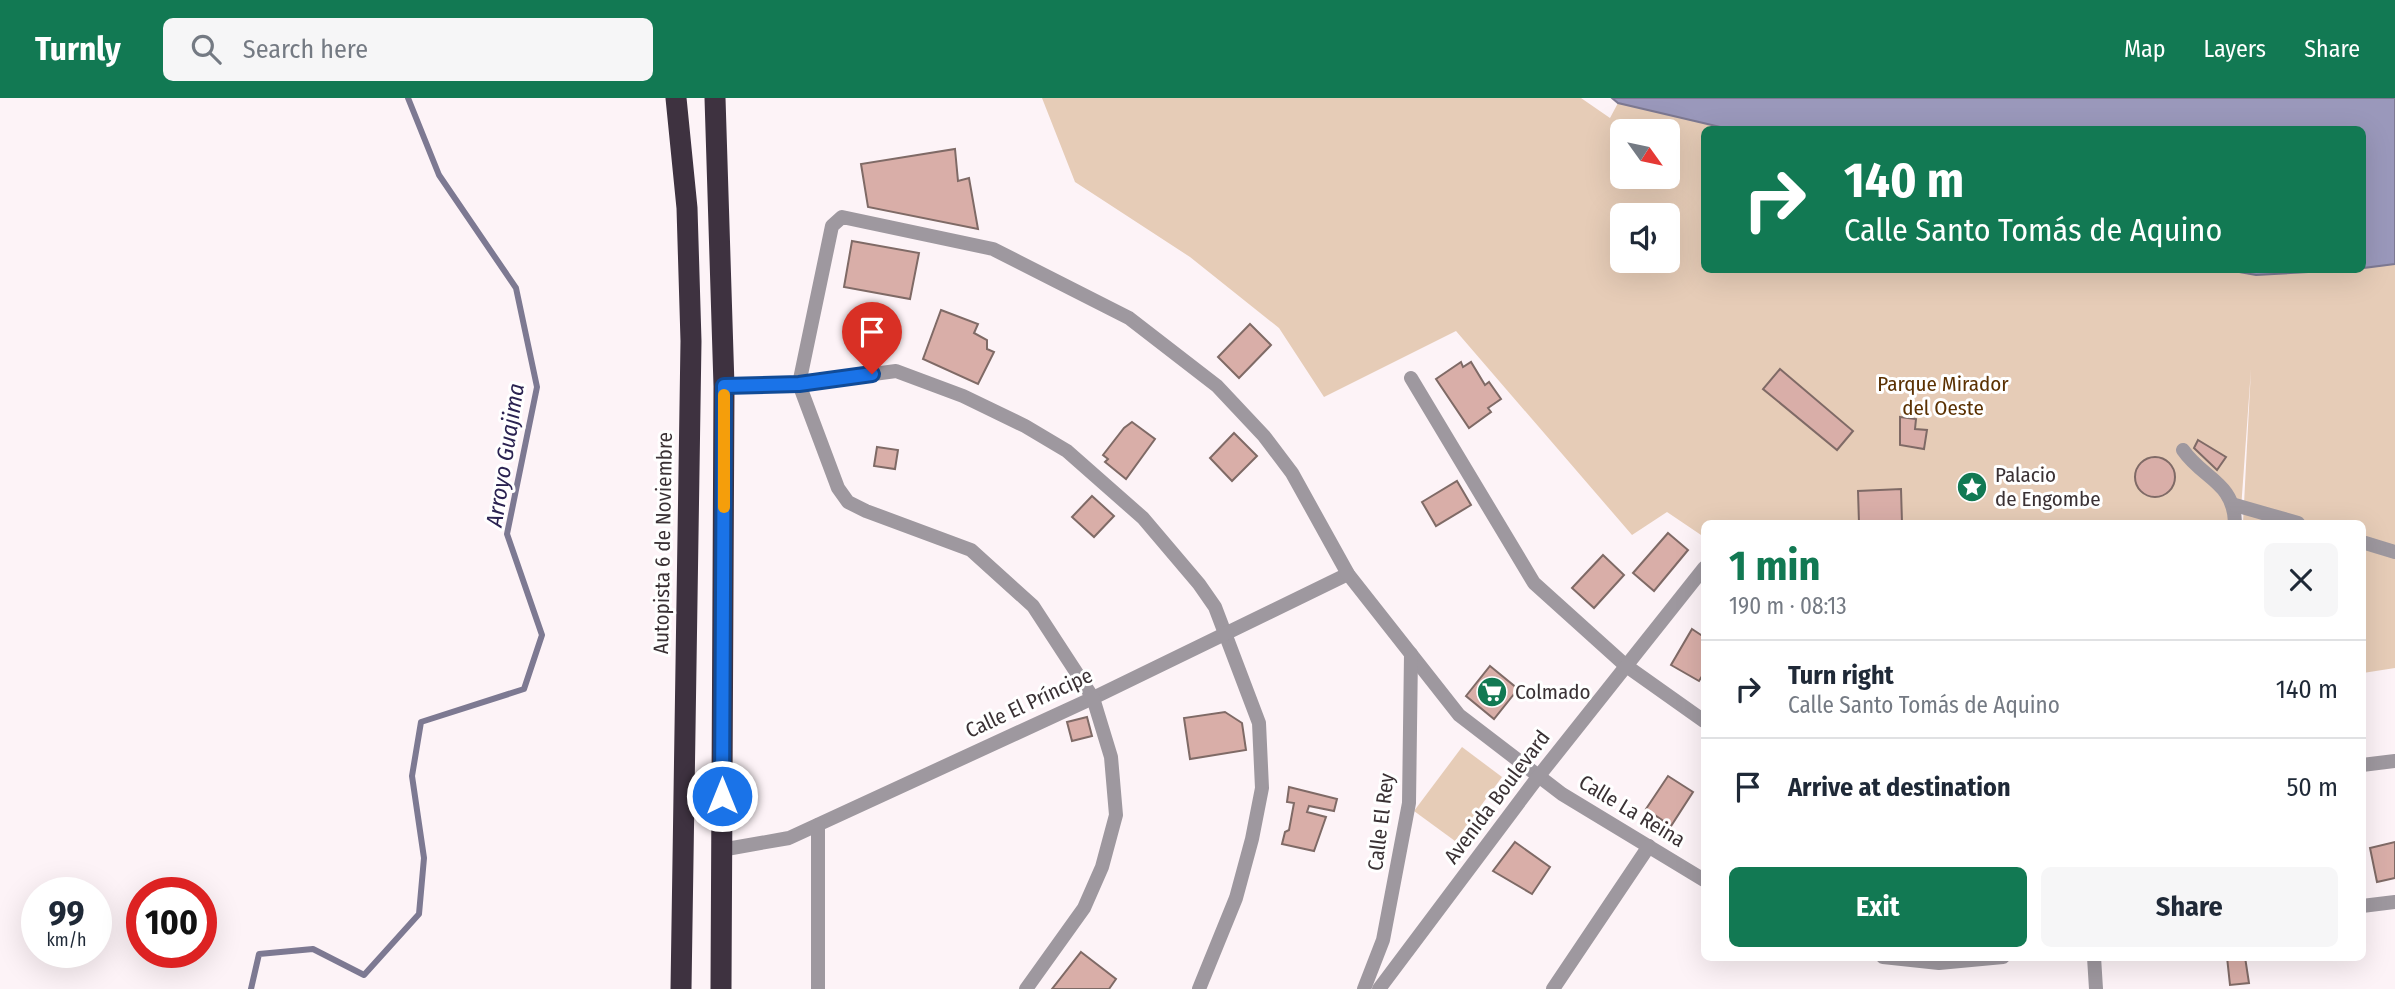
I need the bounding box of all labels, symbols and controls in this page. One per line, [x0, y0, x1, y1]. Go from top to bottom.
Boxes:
search box [163, 18, 653, 81]
text: Turnly [35, 29, 121, 69]
icon: search [187, 30, 225, 68]
text: Search here [243, 34, 368, 65]
text: Map [2124, 35, 2166, 63]
text: Layers [2204, 35, 2266, 63]
text: Share [2304, 35, 2360, 63]
north arrow [1610, 119, 1680, 189]
map controls [1610, 119, 1680, 273]
text: 140 m [1844, 151, 1964, 210]
icon: right [1729, 154, 1820, 245]
button: sound [1610, 203, 1680, 273]
text: Calle Santo Tomás de Aquino [1844, 211, 2222, 249]
pin [842, 302, 902, 374]
icon: arrive [853, 313, 891, 351]
park label: Parque Mirador del Oeste [1877, 371, 2009, 421]
water label: Arroyo Guajima [480, 381, 530, 530]
street label: Autopista 6 de Noviembre [648, 432, 678, 654]
place label: Palacio de Engombe [1995, 462, 2101, 512]
place icon: Palacio de Engombe [1955, 470, 1989, 504]
text: 1 min [1729, 541, 1820, 591]
button: close [2264, 543, 2338, 617]
text: 190 m · 08:13 [1729, 592, 1847, 620]
text: Turn right [1788, 660, 1894, 691]
street label: Calle El Príncipe [961, 662, 1097, 744]
icon: right [1729, 670, 1767, 708]
text: 140 m [2276, 674, 2338, 705]
supermarket icon: Colmado [1475, 675, 1509, 709]
place label: Colmado [1515, 679, 1591, 705]
text: Calle Santo Tomás de Aquino [1788, 691, 2060, 719]
street label: Avenida Boulevard [1438, 725, 1556, 869]
position arrow [685, 759, 759, 833]
icon: arrive [1729, 768, 1767, 806]
street label: Calle La Reina [1574, 769, 1690, 853]
street label: Calle El Rey [1362, 771, 1400, 872]
text: Arrive at destination [1788, 772, 2011, 803]
text: 50 m [2286, 772, 2338, 803]
button: Exit [1729, 867, 2027, 947]
button: Share [2041, 867, 2338, 947]
speed limit sign: 100 [126, 877, 217, 968]
text: 99 [48, 892, 85, 934]
text: km/h [46, 929, 87, 951]

